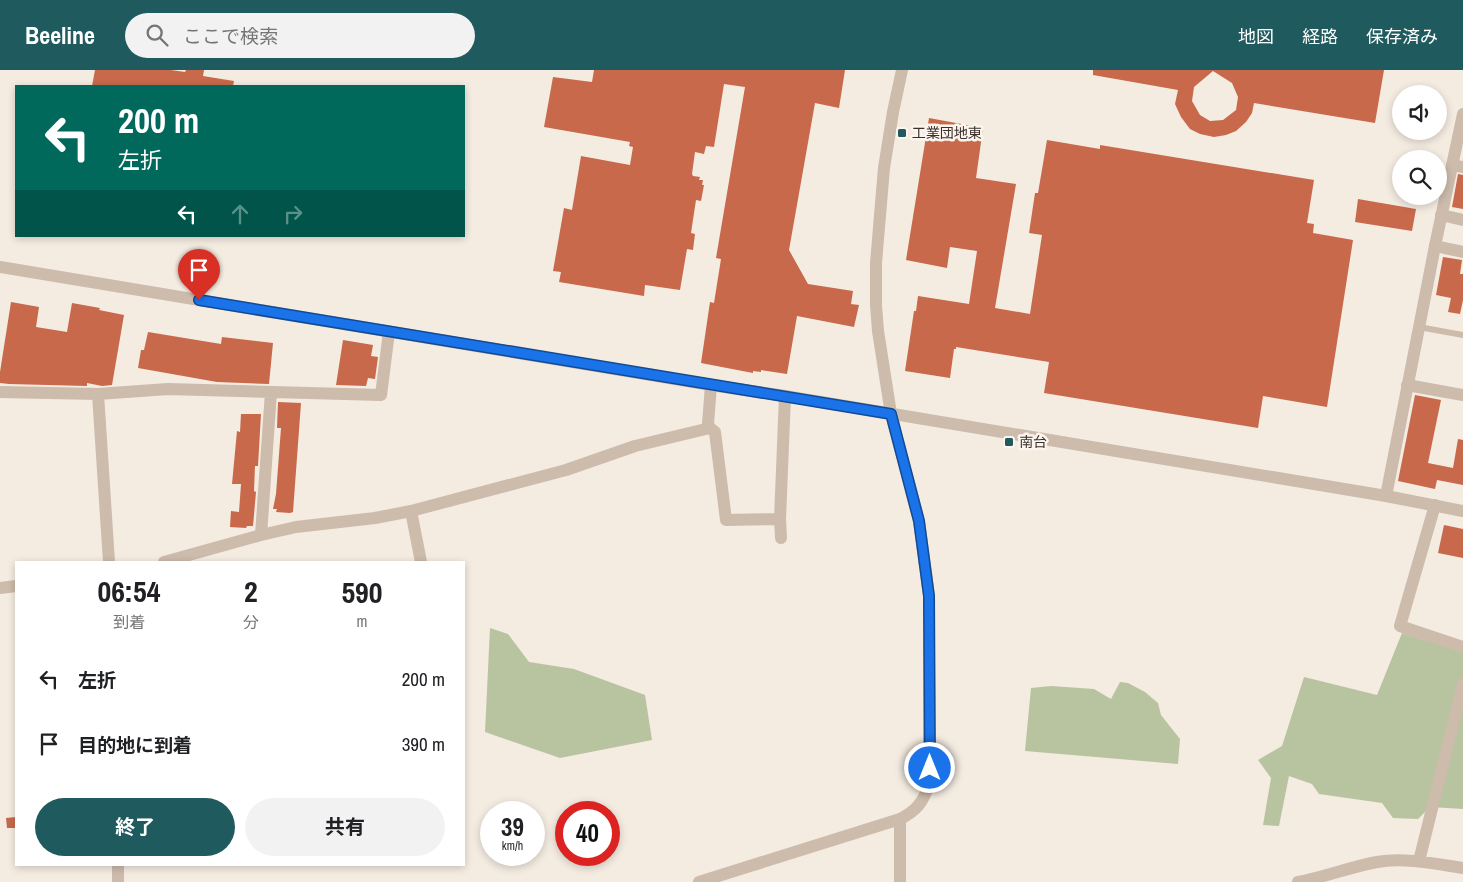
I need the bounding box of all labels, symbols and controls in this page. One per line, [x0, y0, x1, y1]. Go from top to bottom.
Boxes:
search box [125, 13, 475, 58]
text: Beeline [25, 19, 95, 51]
icon: search [143, 21, 171, 49]
text: ここで検索 [183, 23, 278, 49]
text: 地図 [1238, 24, 1274, 49]
text: 経路 [1302, 24, 1338, 49]
text: 保存済み [1366, 24, 1438, 49]
map controls [1392, 85, 1447, 205]
button: sound [1392, 85, 1447, 140]
text: 200 m [118, 97, 199, 144]
icon: left [35, 105, 100, 170]
place label: 工業団地東 [912, 124, 982, 142]
marker: 工業団地東 [896, 127, 908, 139]
text: 左折 [118, 145, 162, 175]
button: search [1392, 150, 1447, 205]
icon: left [173, 200, 201, 228]
icon: ahead [226, 200, 254, 228]
icon: right [279, 200, 307, 228]
pin [178, 249, 220, 300]
icon: arrive [185, 256, 213, 284]
place label: 南台 [1019, 433, 1047, 451]
marker: 南台 [1003, 436, 1015, 448]
text: 06:54 [98, 571, 160, 611]
text: 2 [244, 571, 258, 611]
text: 590 [341, 572, 382, 612]
text: m [356, 610, 367, 632]
text: 到着 [113, 611, 145, 633]
text: 分 [243, 611, 259, 633]
icon: left [35, 665, 63, 693]
text: 200 m [402, 666, 445, 692]
text: 左折 [78, 667, 116, 693]
icon: arrive [35, 730, 63, 758]
text: 390 m [402, 731, 445, 757]
text: 目的地に到着 [78, 732, 192, 758]
position arrow [903, 741, 955, 793]
button: 終了 [35, 798, 235, 856]
button: 共有 [245, 798, 445, 856]
speed limit sign: 40 [555, 801, 620, 866]
text: 39 [501, 810, 524, 844]
text: km/h [502, 838, 523, 854]

